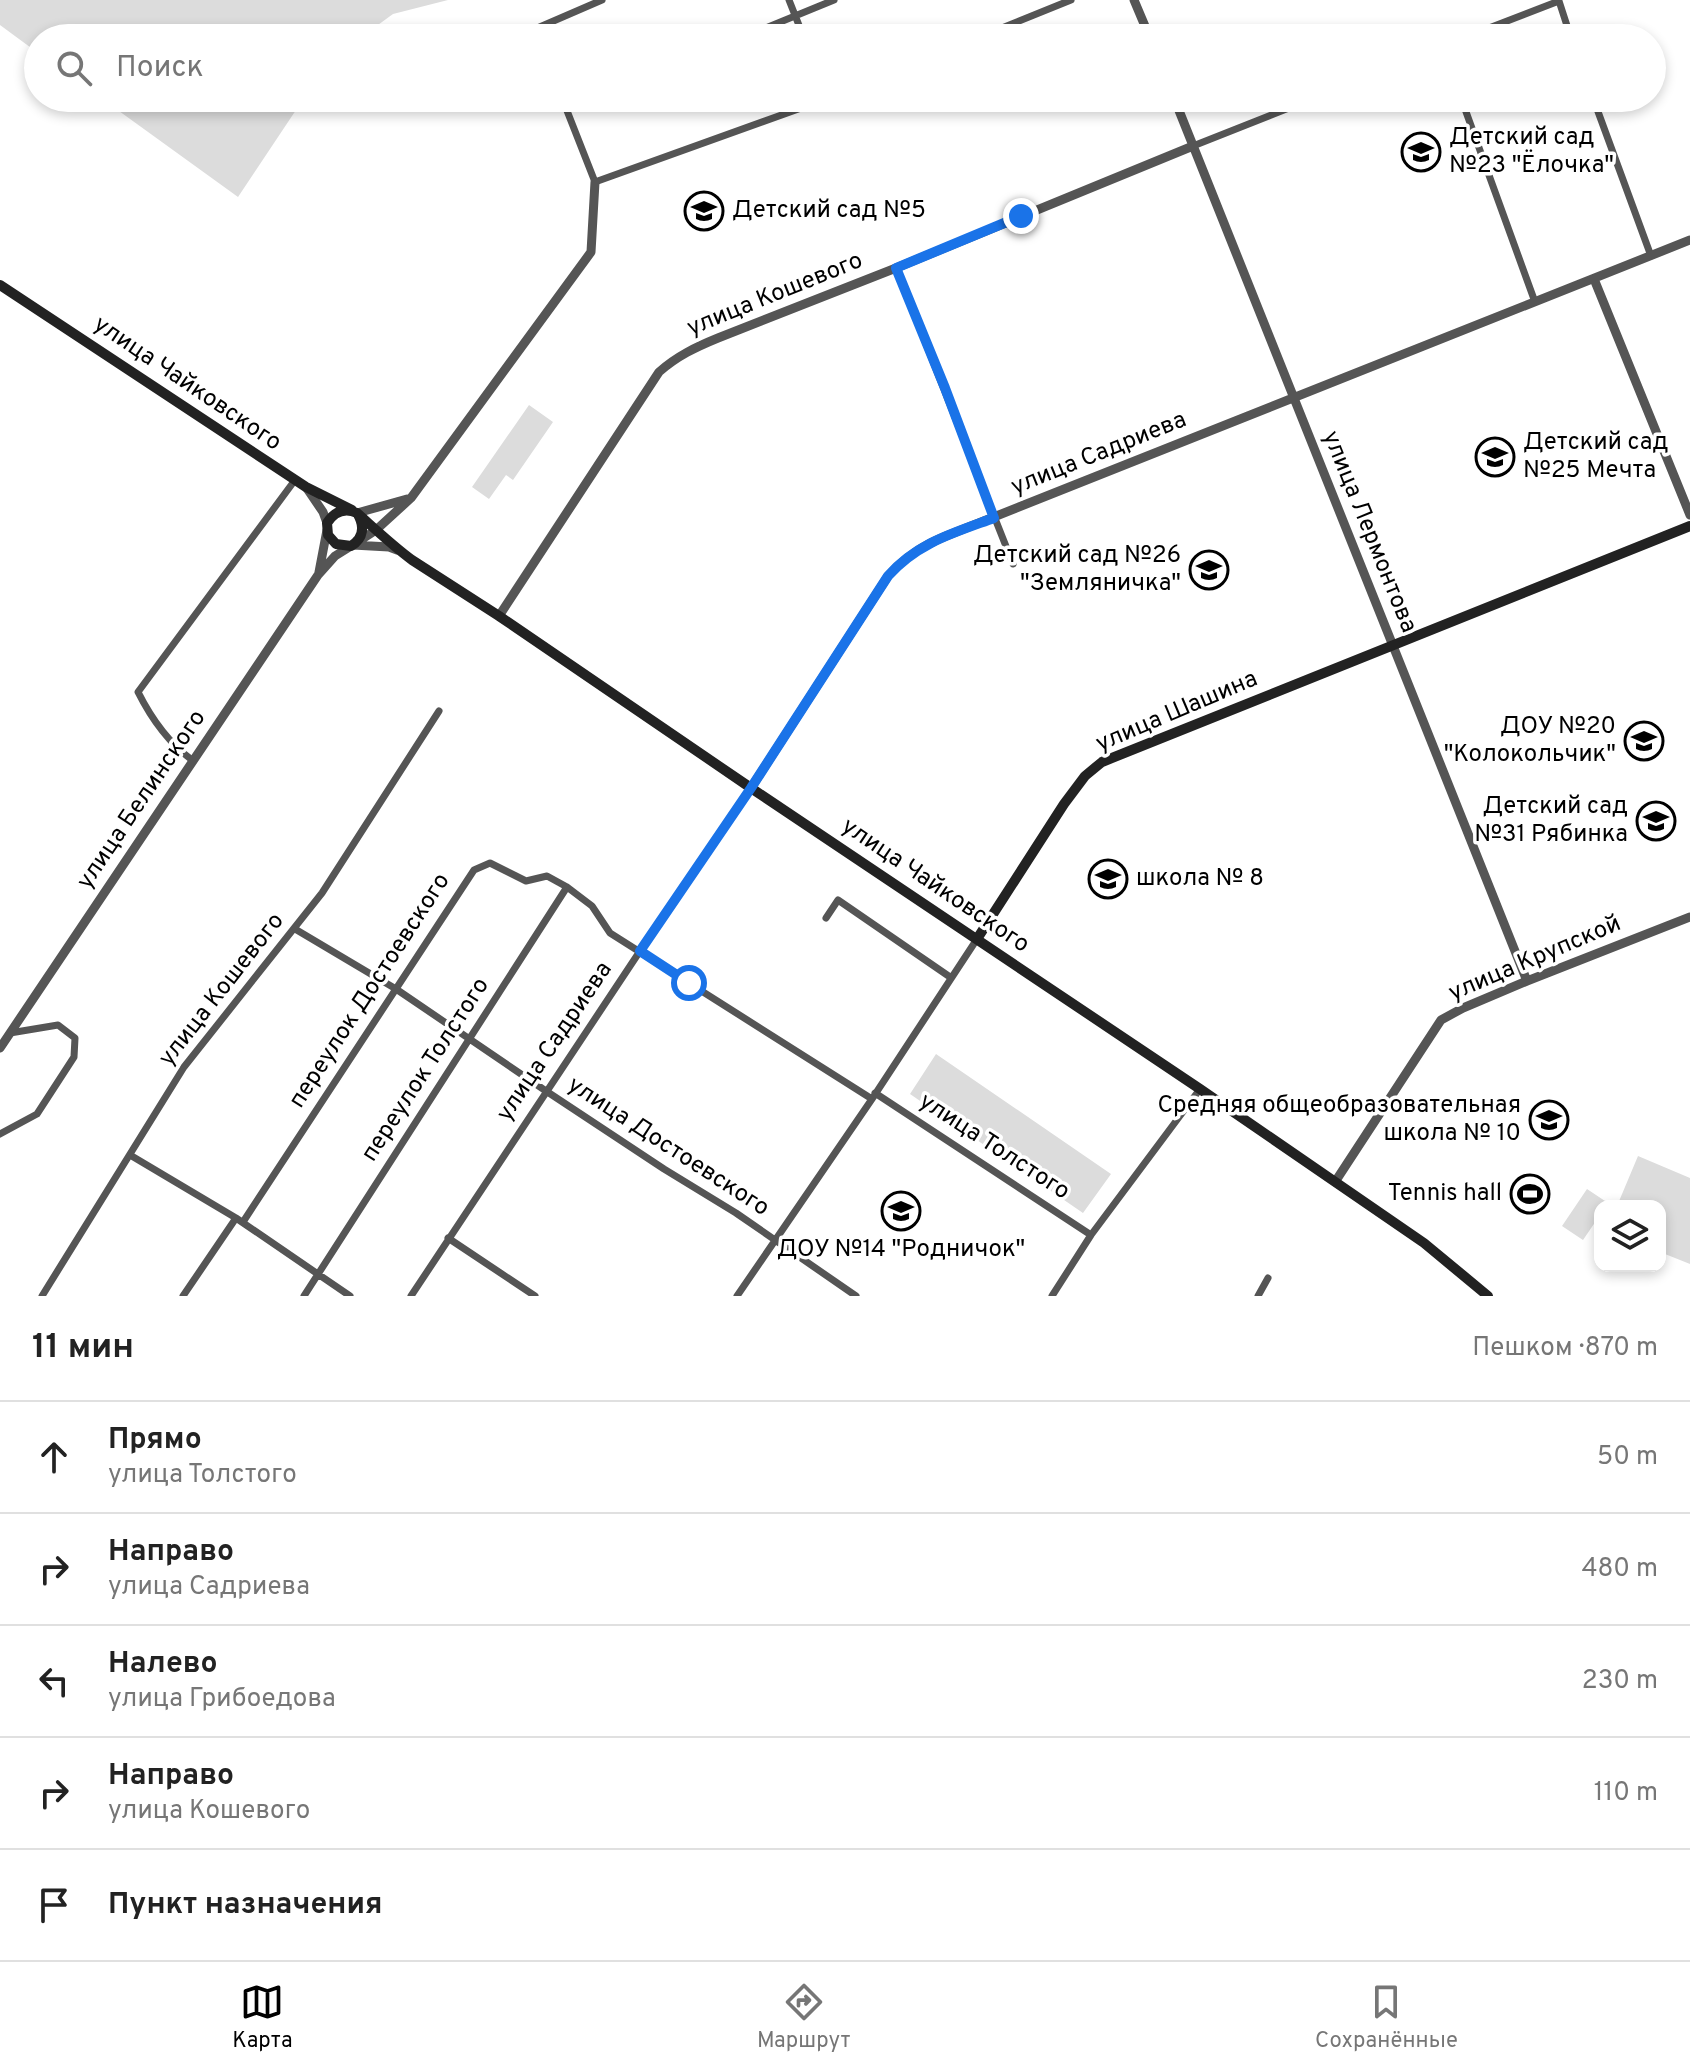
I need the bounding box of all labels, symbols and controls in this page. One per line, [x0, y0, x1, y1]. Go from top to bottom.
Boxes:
search box [24, 24, 1666, 112]
icon: search [52, 46, 96, 90]
text: Поиск [116, 50, 204, 87]
place label: Детский сад №23 "Ёлочка" [1449, 123, 1614, 181]
school or university icon: Детский сад №23 "Ёлочка" [1400, 131, 1442, 173]
school or university icon: Детский сад №5 [683, 190, 725, 232]
place label: Детский сад №5 [732, 196, 926, 226]
route end [1003, 198, 1039, 234]
street label: улица Кошевого [683, 246, 867, 344]
street label: улица Чайковского [87, 310, 287, 458]
street label: улица Садриева [1007, 405, 1191, 503]
street label: улица Лермонтова [1315, 427, 1423, 637]
place label: Детский сад №25 Мечта [1523, 428, 1668, 486]
school or university icon: Детский сад №25 Мечта [1474, 436, 1516, 478]
place label: Детский сад №26 "Земляничка" [973, 541, 1181, 599]
school or university icon: Детский сад №26 "Земляничка" [1188, 549, 1230, 591]
street label: улица Шашина [1092, 664, 1262, 760]
street label: улица Белинского [71, 705, 213, 895]
place label: ДОУ №20 "Колокольчик" [1444, 712, 1616, 770]
school or university icon: ДОУ №20 "Колокольчик" [1623, 720, 1665, 762]
place label: Детский сад №31 Рябинка [1474, 792, 1628, 850]
school or university icon: Детский сад №31 Рябинка [1635, 800, 1677, 842]
street label: улица Чайковского [835, 812, 1035, 960]
school or university icon: школа № 8 [1087, 858, 1129, 900]
place label: школа № 8 [1136, 864, 1264, 894]
street label: переулок Достоевского [283, 868, 457, 1114]
street label: улица Кошевого [153, 907, 291, 1073]
street label: улица Крупской [1444, 909, 1626, 1009]
street label: улица Садриева [490, 956, 620, 1128]
route start [671, 965, 707, 1001]
street label: переулок Толстого [355, 972, 497, 1168]
street label: улица Достоевского [561, 1070, 775, 1224]
street label: улица Толстого [913, 1087, 1075, 1207]
place label: Средняя общеобразовательная школа № 10 [1157, 1091, 1521, 1149]
school or university icon: Средняя общеобразовательная школа № 10 [1528, 1099, 1570, 1141]
sports icon: Tennis hall [1509, 1173, 1551, 1215]
place label: Tennis hall [1388, 1179, 1502, 1209]
school or university icon: ДОУ №14 "Родничок" [880, 1190, 922, 1232]
map controls [1594, 1200, 1666, 1272]
button: layers [1594, 1200, 1666, 1272]
place label: ДОУ №14 "Родничок" [777, 1235, 1025, 1265]
text: 11 мин [32, 1327, 134, 1370]
text: Пешком · 870 m [1472, 1332, 1658, 1365]
text: Прямо [108, 1422, 202, 1459]
icon: ahead [32, 1435, 76, 1479]
text: 50 m [1597, 1441, 1658, 1474]
text: улица Толстого [108, 1459, 297, 1492]
text: Направо [108, 1534, 234, 1571]
icon: right [32, 1547, 76, 1591]
text: 480 m [1581, 1553, 1658, 1586]
text: улица Садриева [108, 1571, 310, 1604]
text: Налево [108, 1646, 217, 1683]
icon: left [32, 1659, 76, 1703]
text: 230 m [1582, 1665, 1658, 1698]
text: улица Грибоедова [108, 1683, 336, 1716]
text: Направо [108, 1758, 234, 1795]
icon: right [32, 1771, 76, 1815]
text: 110 m [1594, 1777, 1658, 1810]
text: улица Кошевого [108, 1795, 310, 1828]
icon: arrive [32, 1883, 76, 1927]
text: Пункт назначения [108, 1887, 382, 1924]
tab: Карта [232, 1980, 293, 2055]
tab: Маршрут [757, 1980, 851, 2055]
tab: Сохранённые [1315, 1980, 1458, 2055]

